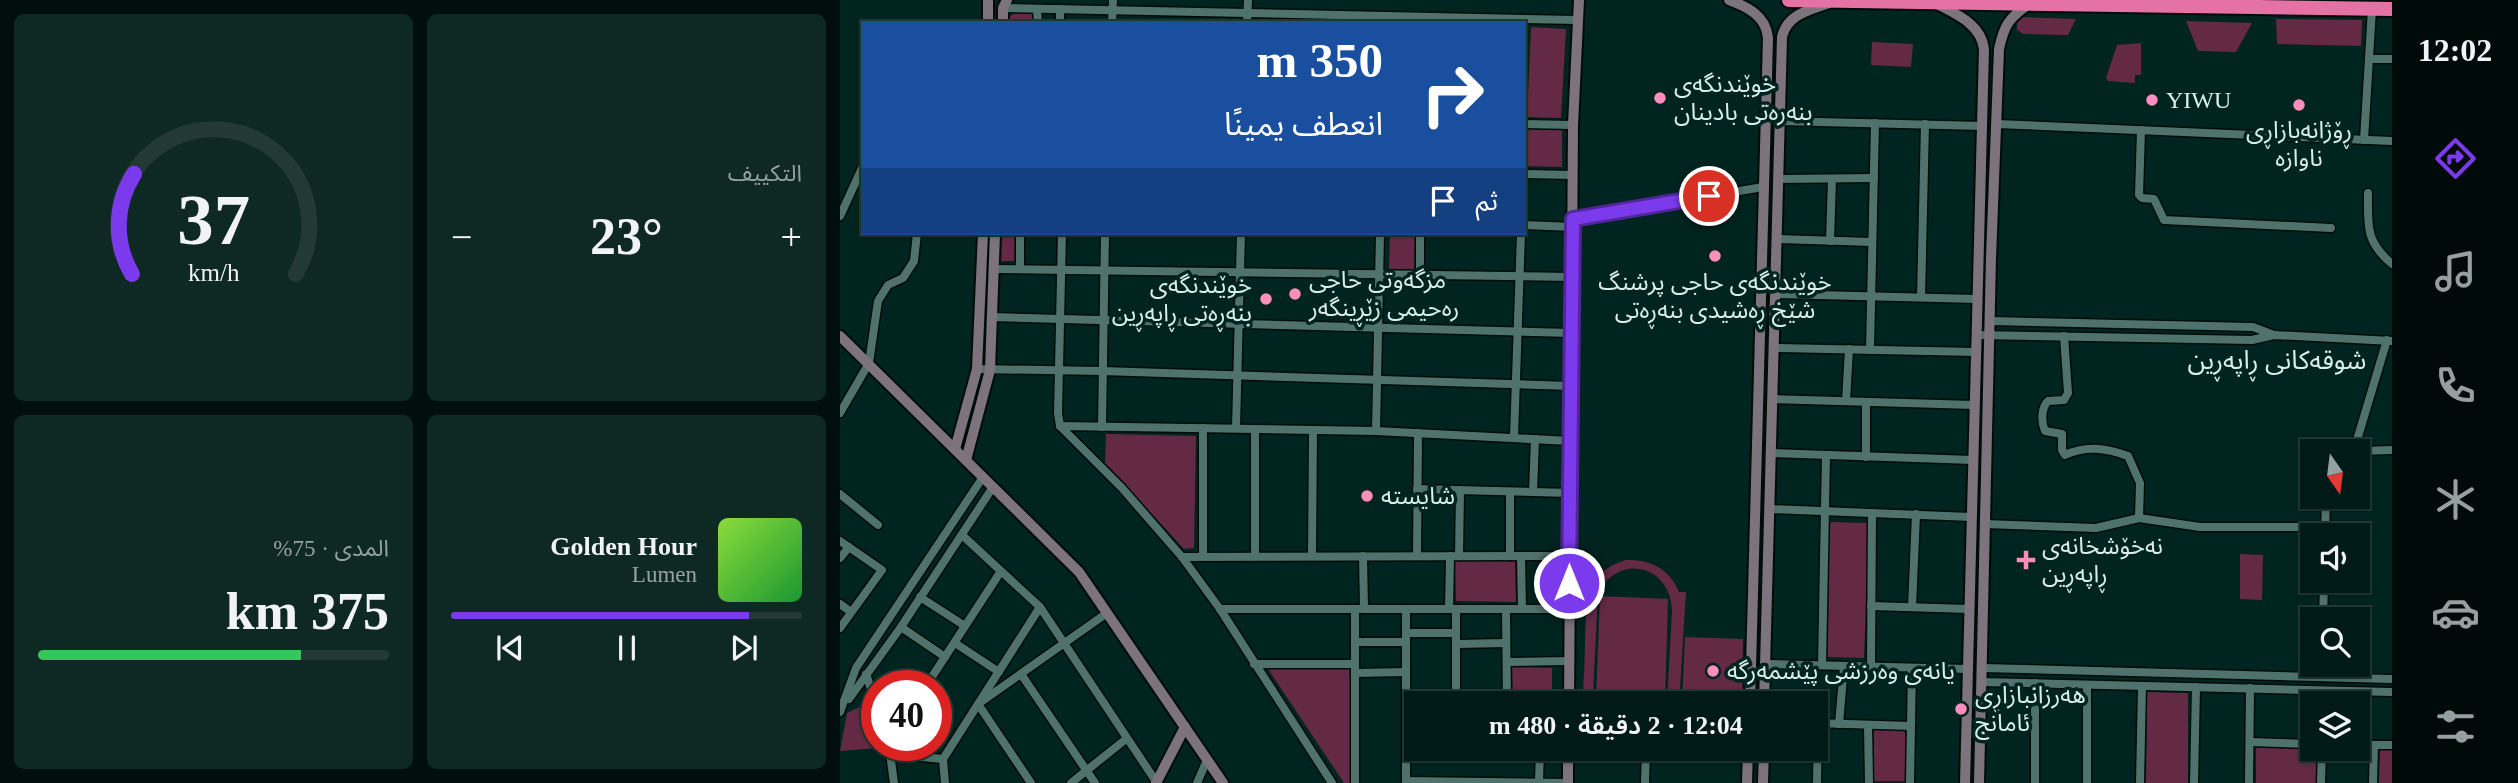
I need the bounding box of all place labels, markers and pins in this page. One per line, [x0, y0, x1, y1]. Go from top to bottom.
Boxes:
place label: خوێندنگەی بنەرەتی بادینان [1674, 71, 1812, 126]
place label: YIWU [2166, 87, 2231, 113]
marker: خوێندنگەی بنەرەتی بادینان [1652, 90, 1668, 106]
marker: YIWU [2144, 92, 2160, 108]
marker: ڕۆژانەبازاڕی ناوازە [2291, 97, 2307, 113]
place label: ڕۆژانەبازاڕی ناوازە [2246, 117, 2352, 172]
pin [1679, 166, 1739, 226]
marker: خوێندنگەی حاجی پرشنگ شێخ ڕەشیدی بنەڕەتی [1707, 248, 1723, 264]
place label: مزگەوتی حاجی رەحیمی زێڕینگەر [1308, 267, 1459, 328]
place label: خوێندنگەی حاجی پرشنگ شێخ ڕەشیدی بنەڕەتی [1598, 269, 1832, 330]
place label: خوێندنگەی بنەڕەتی ڕاپەڕین [1112, 272, 1252, 333]
marker: مزگەوتی حاجی رەحیمی زێڕینگەر [1287, 286, 1303, 302]
marker: خوێندنگەی بنەڕەتی ڕاپەڕین [1258, 291, 1274, 307]
place label: شایستە [1381, 483, 1455, 509]
marker: شایستە [1359, 488, 1375, 504]
place label: نەخۆشخانەی ڕاپەڕین [2042, 533, 2163, 594]
marker: نەخۆشخانەی ڕاپەڕین [2016, 550, 2036, 570]
place label: یانەی وەرزشی پێشمەرگە [1727, 658, 1955, 686]
marker: یانەی وەرزشی پێشمەرگە [1705, 663, 1721, 679]
place label: هەرزانبازاڕی ئامانج [1975, 682, 2086, 740]
marker: هەرزانبازاڕی ئامانج [1953, 701, 1969, 717]

